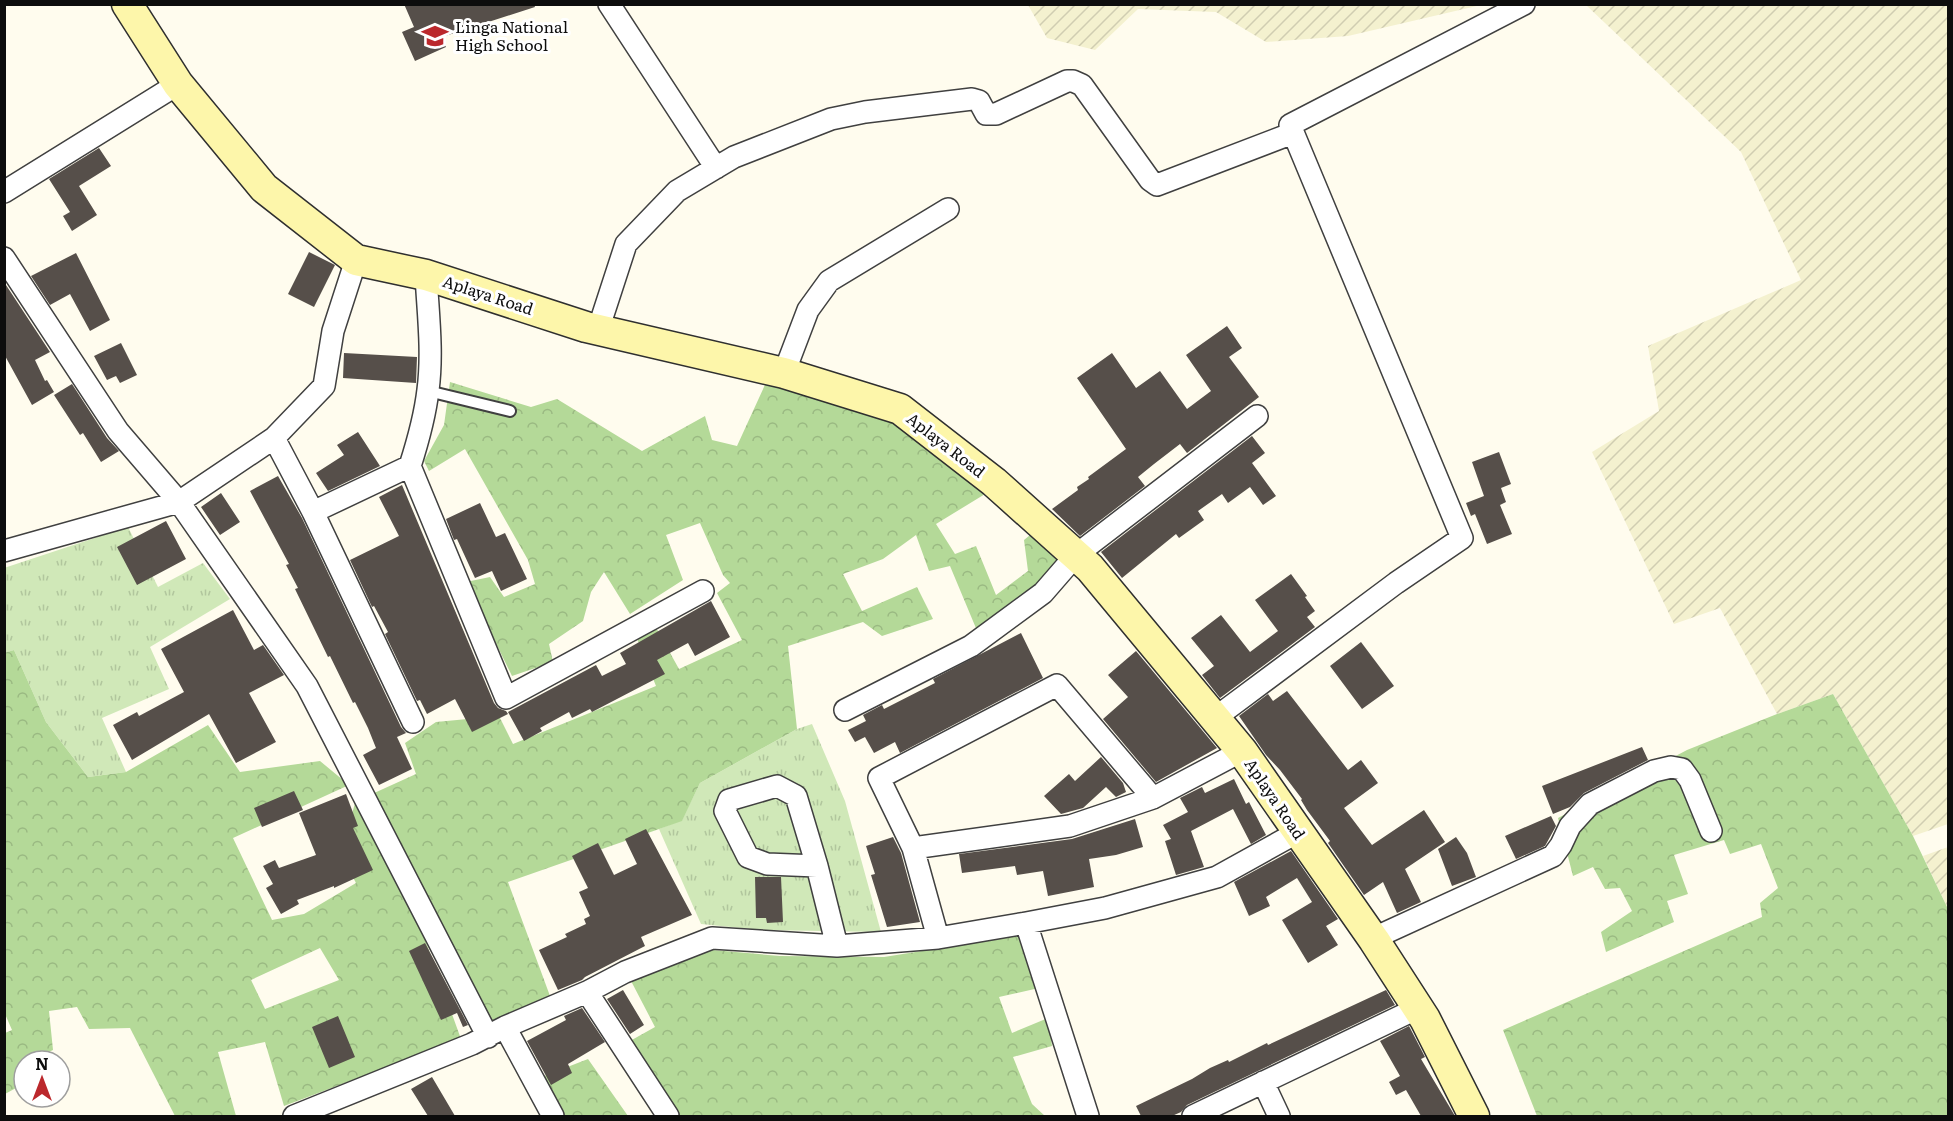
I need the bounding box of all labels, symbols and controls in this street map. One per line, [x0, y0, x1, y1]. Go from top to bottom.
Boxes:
place label: Linga National High School [455, 14, 568, 56]
school or university icon: Linga National High School [420, 21, 450, 51]
street label: Aplaya Road [440, 268, 537, 320]
street label: Aplaya Road [902, 406, 991, 483]
street label: Aplaya Road [1240, 753, 1312, 844]
north arrow [12, 1049, 72, 1109]
text: N [35, 1051, 49, 1075]

